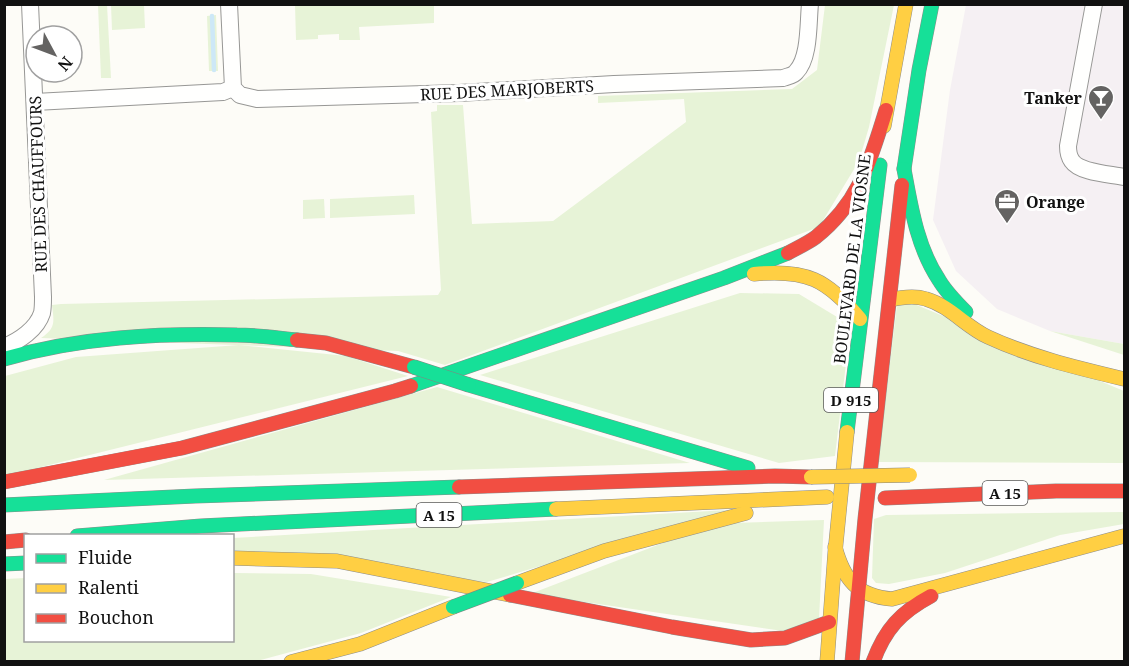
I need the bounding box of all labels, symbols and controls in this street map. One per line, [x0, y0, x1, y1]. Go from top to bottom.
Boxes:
north arrow [24, 24, 84, 84]
text: N [53, 52, 78, 76]
street label: RUE DES MARJOBERTS [420, 74, 594, 106]
bar icon: Tanker [1086, 83, 1116, 121]
place label: Tanker [1024, 87, 1083, 109]
street label: RUE DES CHAUFFOURS [24, 95, 52, 273]
street label: BOULEVARD DE LA VIOSNE [828, 153, 876, 365]
office icon: Orange [992, 187, 1022, 225]
place label: Orange [1026, 191, 1085, 213]
road number: D 915 [824, 388, 878, 412]
road number: A 15 [982, 481, 1028, 505]
road number: A 15 [416, 503, 462, 527]
legend [24, 534, 234, 642]
text: Fluide [78, 545, 132, 569]
text: Ralenti [78, 575, 139, 599]
text: Bouchon [78, 605, 154, 629]

